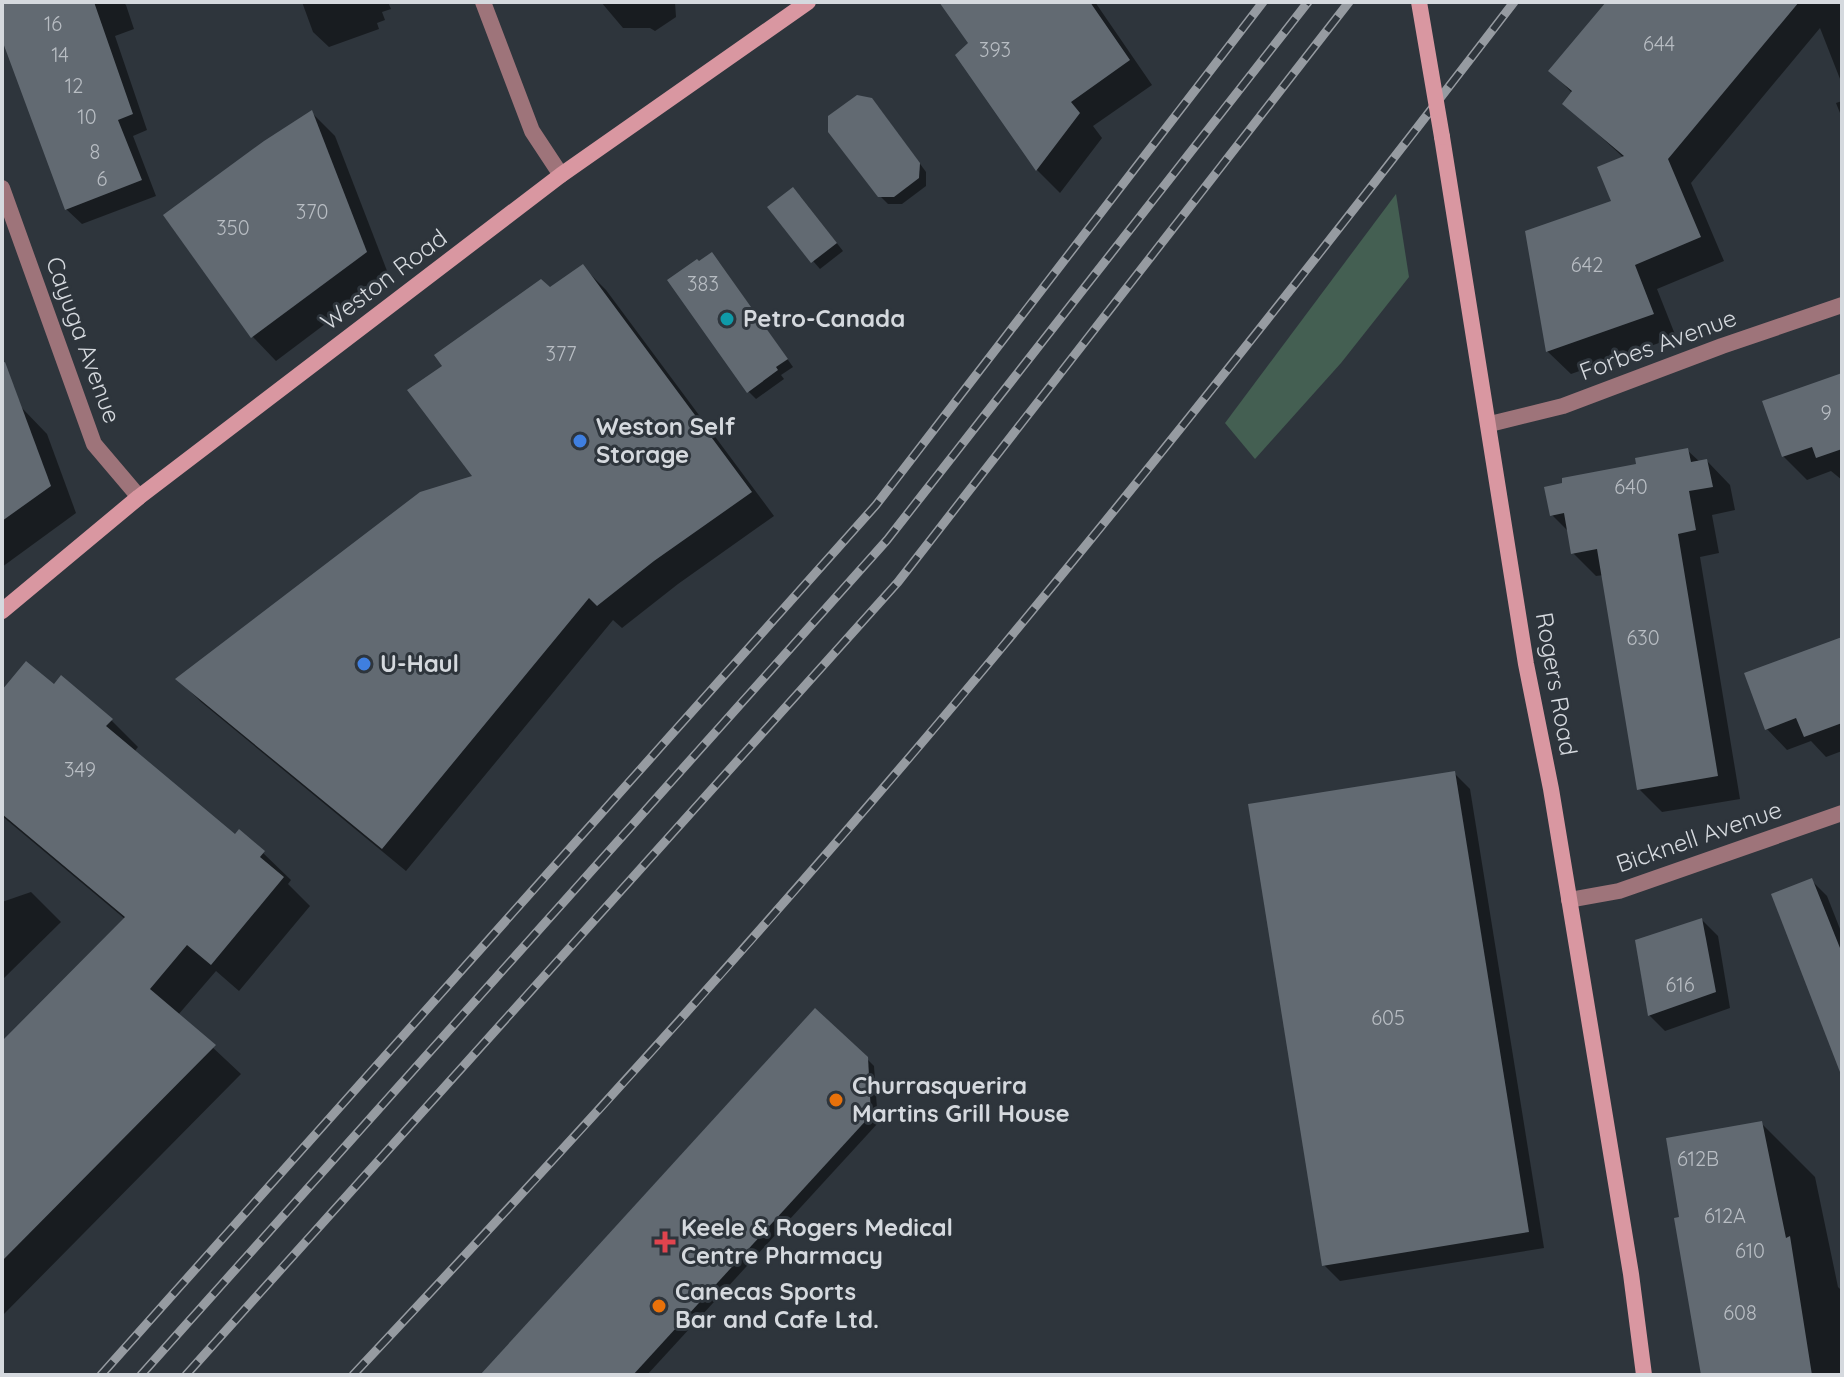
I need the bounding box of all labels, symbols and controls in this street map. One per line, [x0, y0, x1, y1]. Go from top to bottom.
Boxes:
house number: 16 [44, 11, 62, 36]
house number: 644 [1643, 31, 1675, 56]
house number: 393 [979, 37, 1011, 62]
house number: 14 [51, 42, 69, 67]
house number: 12 [65, 73, 83, 98]
house number: 10 [77, 104, 97, 129]
house number: 8 [90, 139, 100, 164]
house number: 6 [97, 166, 108, 191]
house number: 370 [296, 199, 328, 224]
house number: 350 [216, 215, 250, 240]
street label: Weston Road [314, 222, 452, 336]
street label: Cayuga Avenue [40, 252, 128, 427]
house number: 642 [1571, 252, 1603, 277]
house number: 383 [687, 271, 719, 296]
street label: Forbes Avenue [1575, 302, 1740, 386]
place label: Petro-Canada [743, 303, 905, 333]
marker: Petro-Canada [718, 310, 736, 328]
house number: 377 [546, 341, 577, 366]
house number: 9 [1820, 400, 1832, 425]
place label: Weston Self Storage [596, 411, 736, 469]
marker: Weston Self Storage [571, 432, 589, 450]
house number: 640 [1614, 474, 1648, 499]
street label: Rogers Road [1530, 610, 1584, 758]
house number: 630 [1626, 625, 1660, 650]
place label: U-Haul [380, 648, 459, 678]
marker: U-Haul [355, 655, 373, 673]
house number: 349 [64, 757, 96, 782]
street label: Bicknell Avenue [1612, 794, 1785, 878]
house number: 616 [1666, 972, 1695, 997]
house number: 605 [1371, 1005, 1405, 1030]
place label: Churrasquerira Martins Grill House [852, 1070, 1070, 1128]
marker: Churrasquerira Martins Grill House [827, 1091, 845, 1109]
house number: 612B [1677, 1146, 1719, 1171]
house number: 612A [1704, 1203, 1746, 1228]
place label: Keele & Rogers Medical Centre Pharmacy [681, 1212, 953, 1270]
marker: Keele & Rogers Medical Centre Pharmacy [656, 1233, 674, 1251]
house number: 610 [1735, 1238, 1765, 1263]
place label: Canecas Sports Bar and Cafe Ltd. [675, 1276, 879, 1334]
marker: Canecas Sports Bar and Cafe Ltd. [650, 1297, 668, 1315]
house number: 608 [1723, 1300, 1757, 1325]

